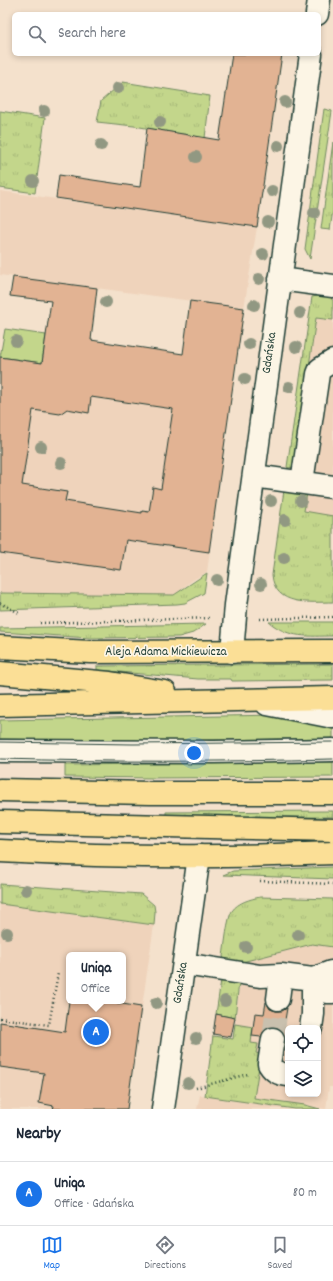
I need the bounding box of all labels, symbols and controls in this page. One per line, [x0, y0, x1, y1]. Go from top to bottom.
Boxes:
search box [12, 12, 321, 56]
icon: search [26, 23, 48, 45]
text: Search here [58, 23, 126, 45]
street label: Gdańska [258, 330, 282, 375]
street label: Aleja Adama Mickiewicza [105, 643, 228, 662]
your location [184, 743, 204, 763]
popup [66, 952, 126, 1004]
text: Uniqa [81, 958, 111, 980]
street label: Gdańska [168, 960, 194, 1005]
text: Office [81, 980, 110, 999]
pin: A [83, 1017, 109, 1047]
map controls [285, 1025, 321, 1097]
button: locate [285, 1025, 321, 1061]
button: layers [285, 1061, 321, 1097]
text: Nearby [16, 1123, 60, 1147]
text: Uniqa [54, 1173, 85, 1195]
text: A [25, 1184, 33, 1203]
text: 80 m [293, 1184, 317, 1203]
text: Office · Gdańska [54, 1195, 134, 1214]
tab: Map [41, 1234, 63, 1274]
tab: Directions [144, 1234, 186, 1274]
tab: Saved [268, 1234, 292, 1274]

